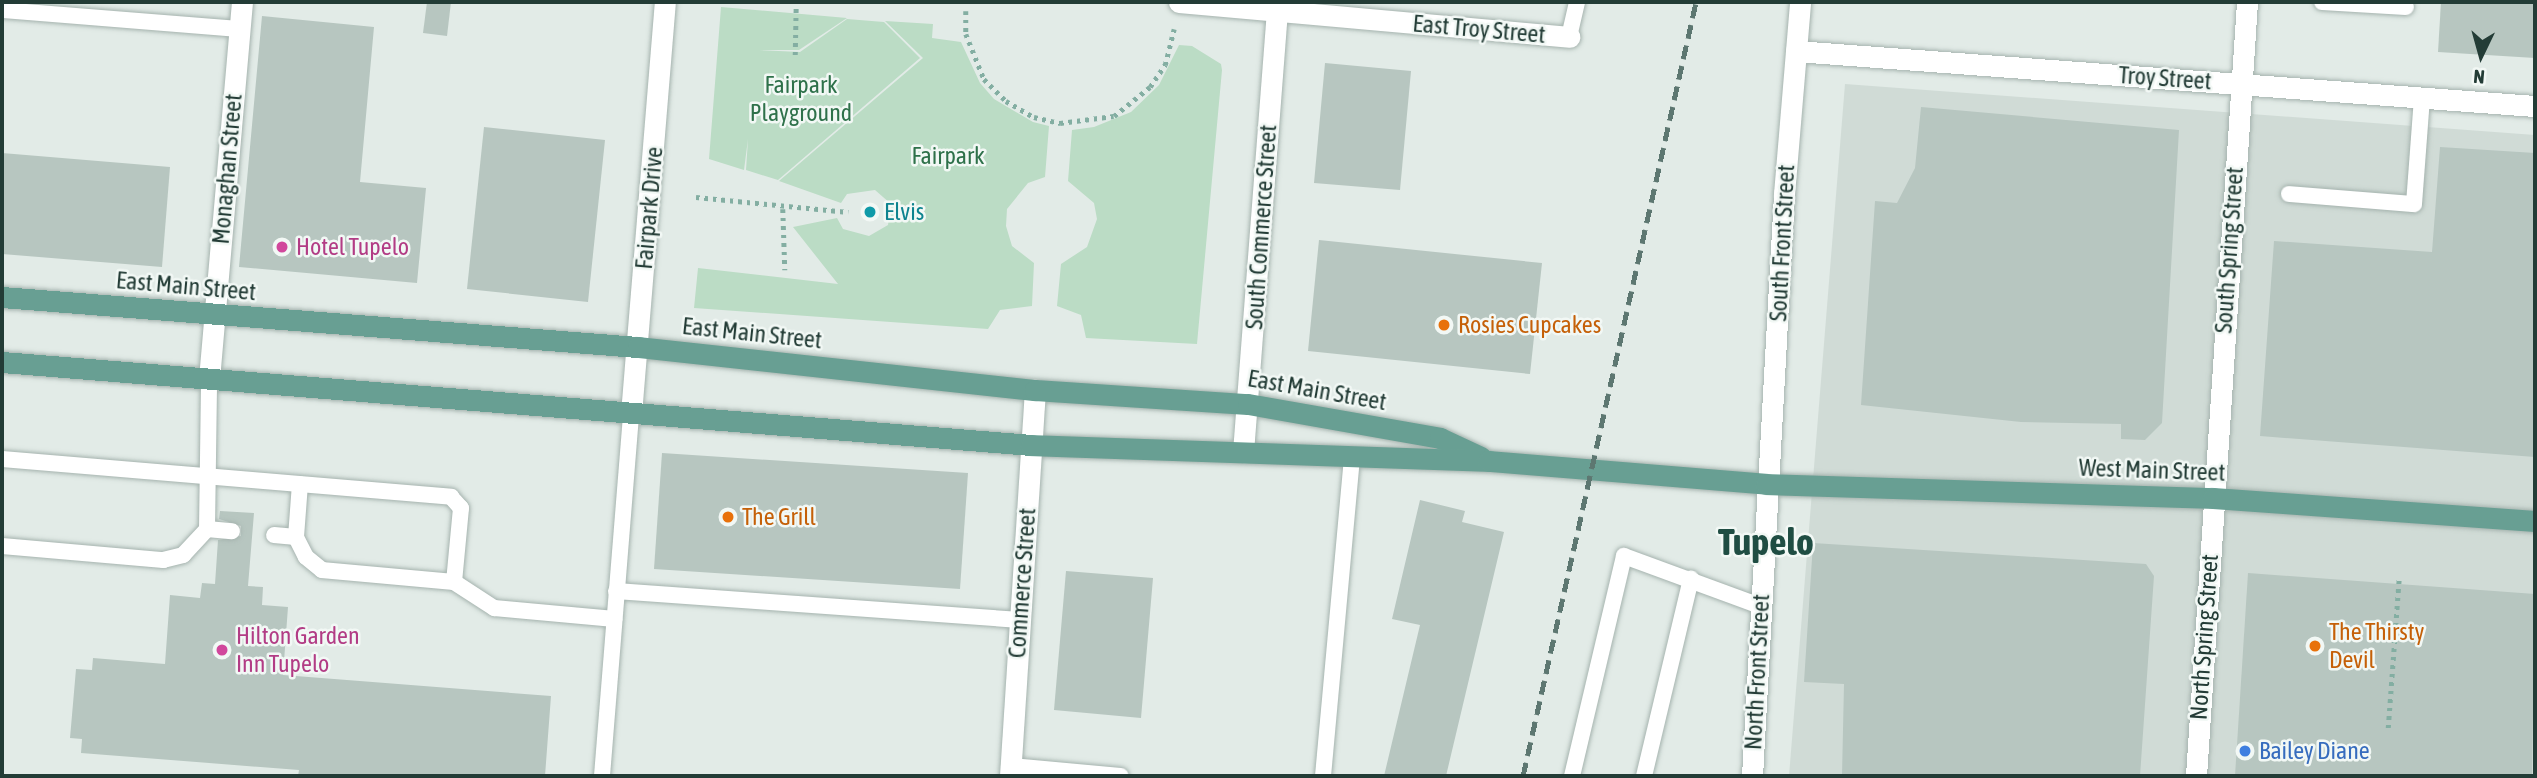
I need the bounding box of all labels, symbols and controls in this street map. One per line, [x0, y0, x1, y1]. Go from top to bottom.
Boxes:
street label: East Troy Street [1411, 9, 1547, 49]
north arrow [2446, 21, 2516, 91]
street label: Troy Street [2118, 60, 2212, 96]
text: N [2473, 65, 2486, 88]
park label: Fairpark Playground [750, 71, 852, 127]
street label: Monaghan Street [206, 93, 248, 245]
street label: South Commerce Street [1239, 124, 1283, 330]
park label: Fairpark [911, 142, 985, 170]
street label: Fairpark Drive [629, 145, 669, 271]
street label: South Front Street [1764, 164, 1800, 322]
street label: South Spring Street [2209, 166, 2249, 334]
place label: Elvis [884, 198, 924, 226]
marker: Elvis [862, 204, 878, 220]
place label: Hotel Tupelo [296, 233, 409, 261]
marker: Hotel Tupelo [274, 239, 290, 255]
street label: East Main Street [115, 266, 257, 306]
street label: East Main Street [681, 311, 823, 355]
place label: Rosies Cupcakes [1458, 311, 1601, 339]
marker: Rosies Cupcakes [1436, 317, 1452, 333]
street label: East Main Street [1245, 364, 1389, 416]
street label: West Main Street [2078, 453, 2226, 487]
place label: The Grill [742, 503, 816, 531]
street label: Commerce Street [1002, 507, 1042, 659]
marker: The Grill [720, 509, 736, 525]
district label: Tupelo [1718, 519, 1814, 565]
street label: North Spring Street [2184, 553, 2224, 721]
street label: North Front Street [1739, 593, 1775, 751]
place label: The Thirsty Devil [2329, 618, 2424, 674]
place label: Hilton Garden Inn Tupelo [236, 622, 360, 678]
marker: The Thirsty Devil [2307, 638, 2323, 654]
marker: Hilton Garden Inn Tupelo [214, 642, 230, 658]
place label: Bailey Diane [2259, 737, 2370, 765]
marker: Bailey Diane [2237, 743, 2253, 759]

